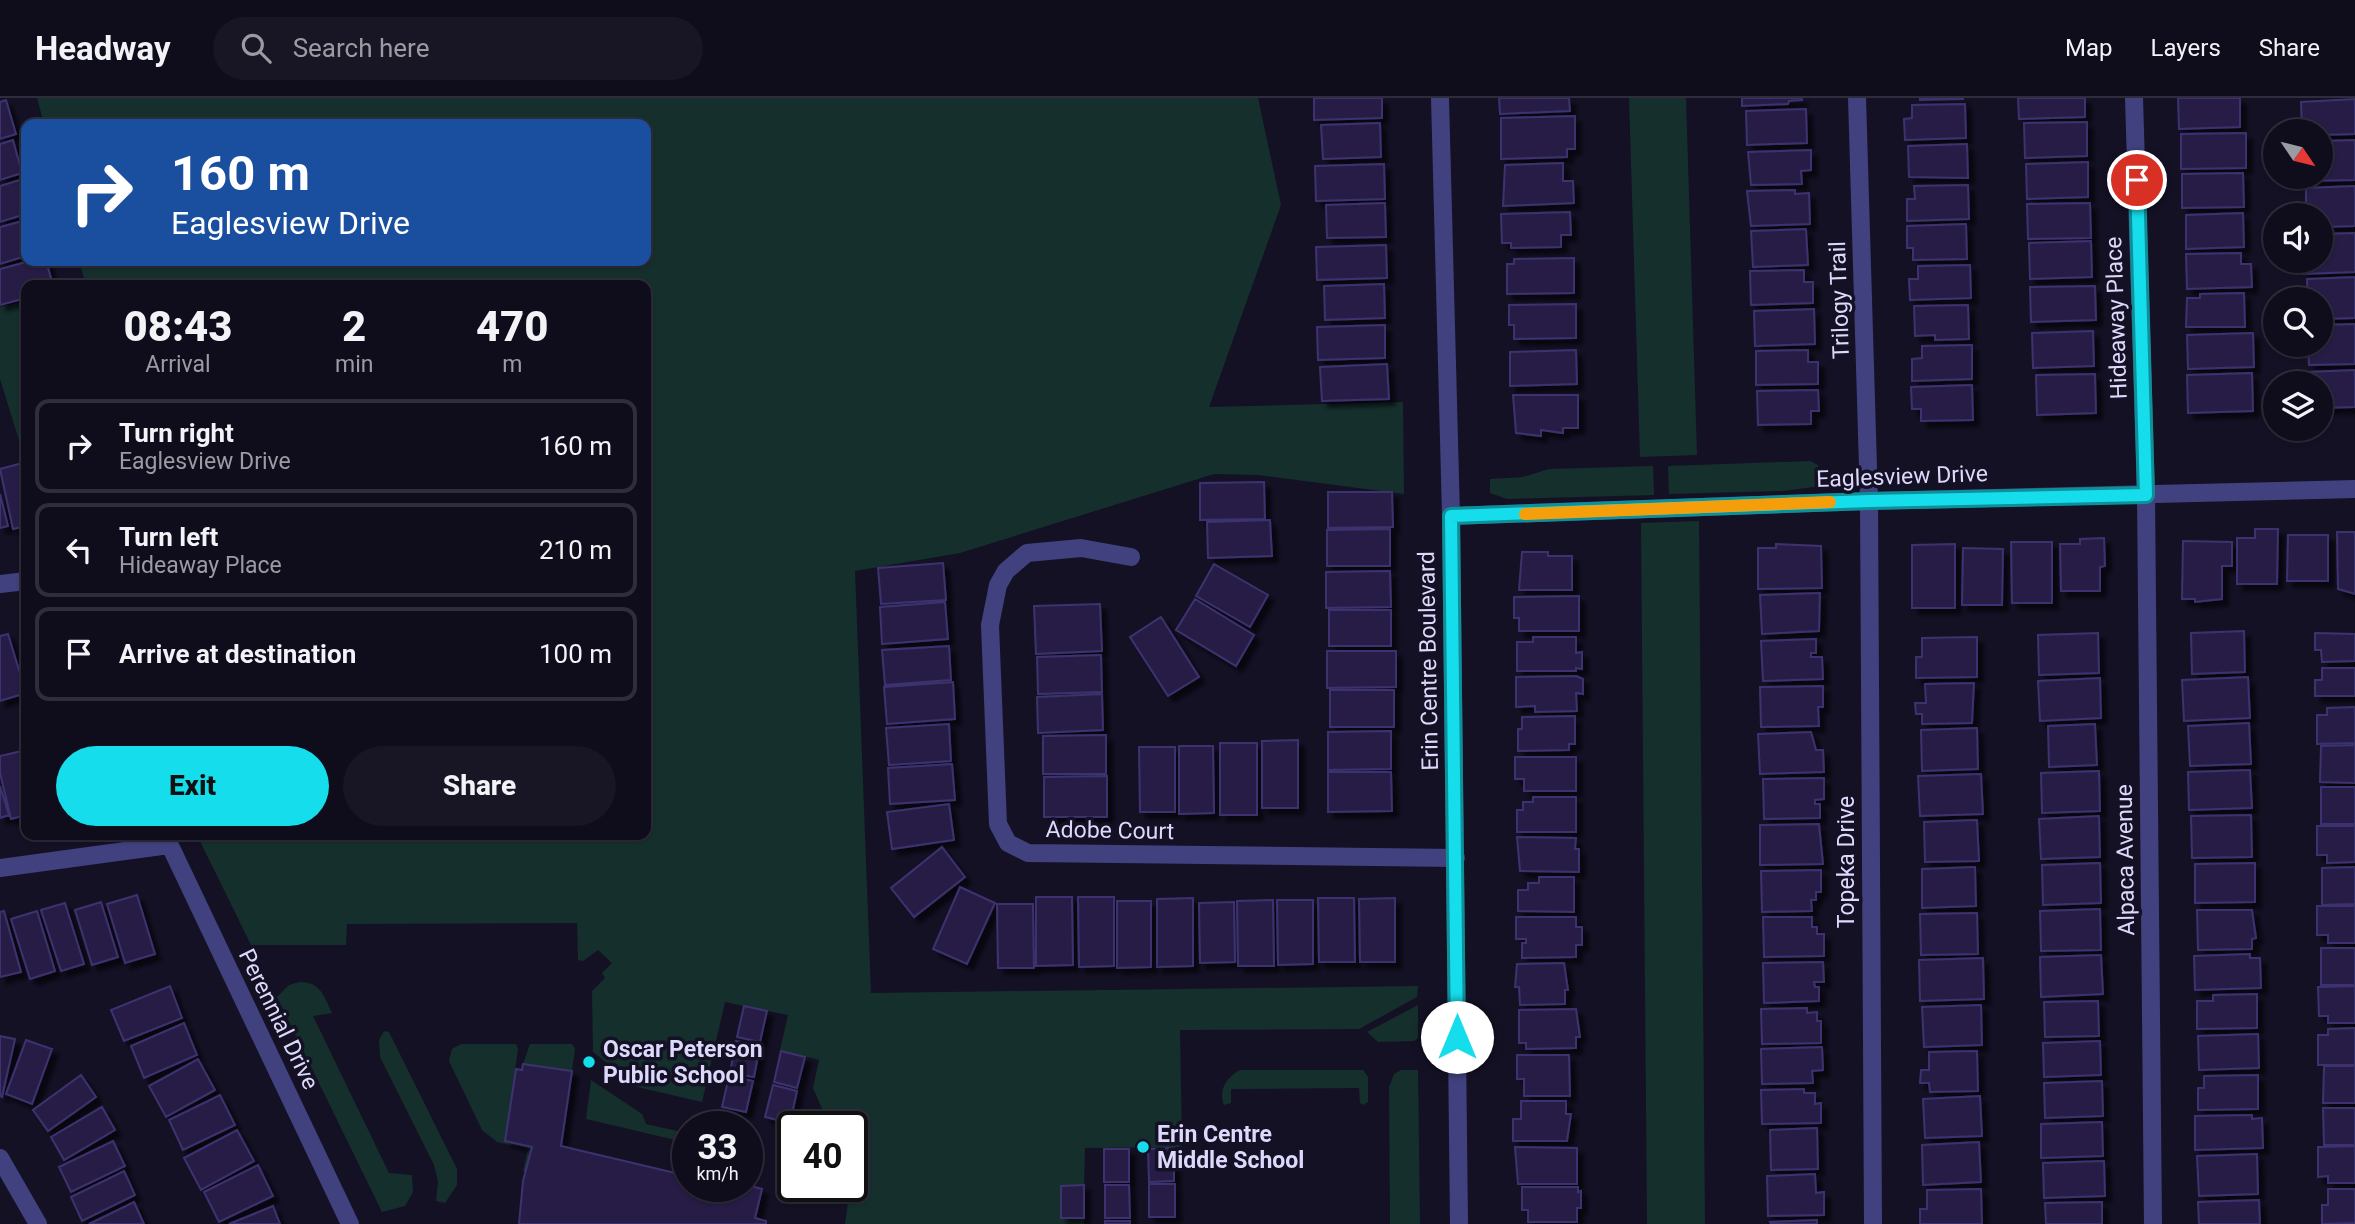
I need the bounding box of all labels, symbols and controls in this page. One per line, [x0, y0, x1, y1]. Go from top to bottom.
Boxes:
search box [213, 17, 703, 80]
text: Headway [35, 29, 171, 68]
icon: search [237, 29, 275, 67]
text: Search here [293, 33, 429, 63]
text: Map [2065, 34, 2113, 62]
text: Layers [2151, 34, 2221, 62]
text: Share [2259, 34, 2320, 62]
north arrow [2263, 119, 2333, 189]
map controls [2263, 119, 2333, 441]
text: 160 m [171, 145, 310, 202]
icon: right [56, 147, 147, 238]
pin [2107, 150, 2167, 210]
icon: arrive [2118, 161, 2156, 199]
button: sound [2263, 203, 2333, 273]
text: Eaglesview Drive [171, 204, 410, 242]
street label: Hideaway Place [2100, 236, 2133, 400]
street label: Trilogy Trail [1824, 241, 1855, 359]
button: search [2263, 287, 2333, 357]
text: 08:43 [123, 302, 233, 351]
text: 2 [342, 302, 366, 351]
text: 470 [476, 302, 549, 351]
text: Arrival [145, 351, 211, 378]
text: min [335, 351, 373, 378]
text: m [502, 351, 522, 378]
button: layers [2263, 371, 2333, 441]
text: Turn right [119, 418, 234, 448]
icon: right [60, 427, 98, 465]
text: 160 m [539, 431, 612, 461]
text: Eaglesview Drive [119, 448, 291, 475]
street label: Eaglesview Drive [1816, 460, 1988, 493]
text: Turn left [119, 522, 218, 552]
icon: left [60, 531, 98, 569]
text: 210 m [539, 535, 612, 565]
street label: Erin Centre Boulevard [1413, 551, 1444, 771]
text: Hideaway Place [119, 552, 282, 579]
icon: arrive [60, 635, 98, 673]
text: Arrive at destination [119, 639, 356, 669]
text: 100 m [539, 639, 612, 669]
button: Exit [56, 746, 329, 826]
button: Share [343, 746, 616, 826]
street label: Alpaca Avenue [2111, 784, 2140, 936]
street label: Topeka Drive [1833, 796, 1860, 928]
street label: Adobe Court [1045, 816, 1174, 845]
street label: Perennial Drive [233, 945, 324, 1094]
position arrow [1420, 1000, 1494, 1074]
place label: Oscar Peterson Public School [603, 1036, 763, 1089]
marker: Oscar Peterson Public School [581, 1054, 597, 1070]
speed limit sign: 40 [777, 1111, 868, 1202]
place label: Erin Centre Middle School [1157, 1121, 1304, 1174]
text: 33 [697, 1127, 738, 1168]
marker: Erin Centre Middle School [1135, 1139, 1151, 1155]
text: km/h [696, 1163, 739, 1184]

